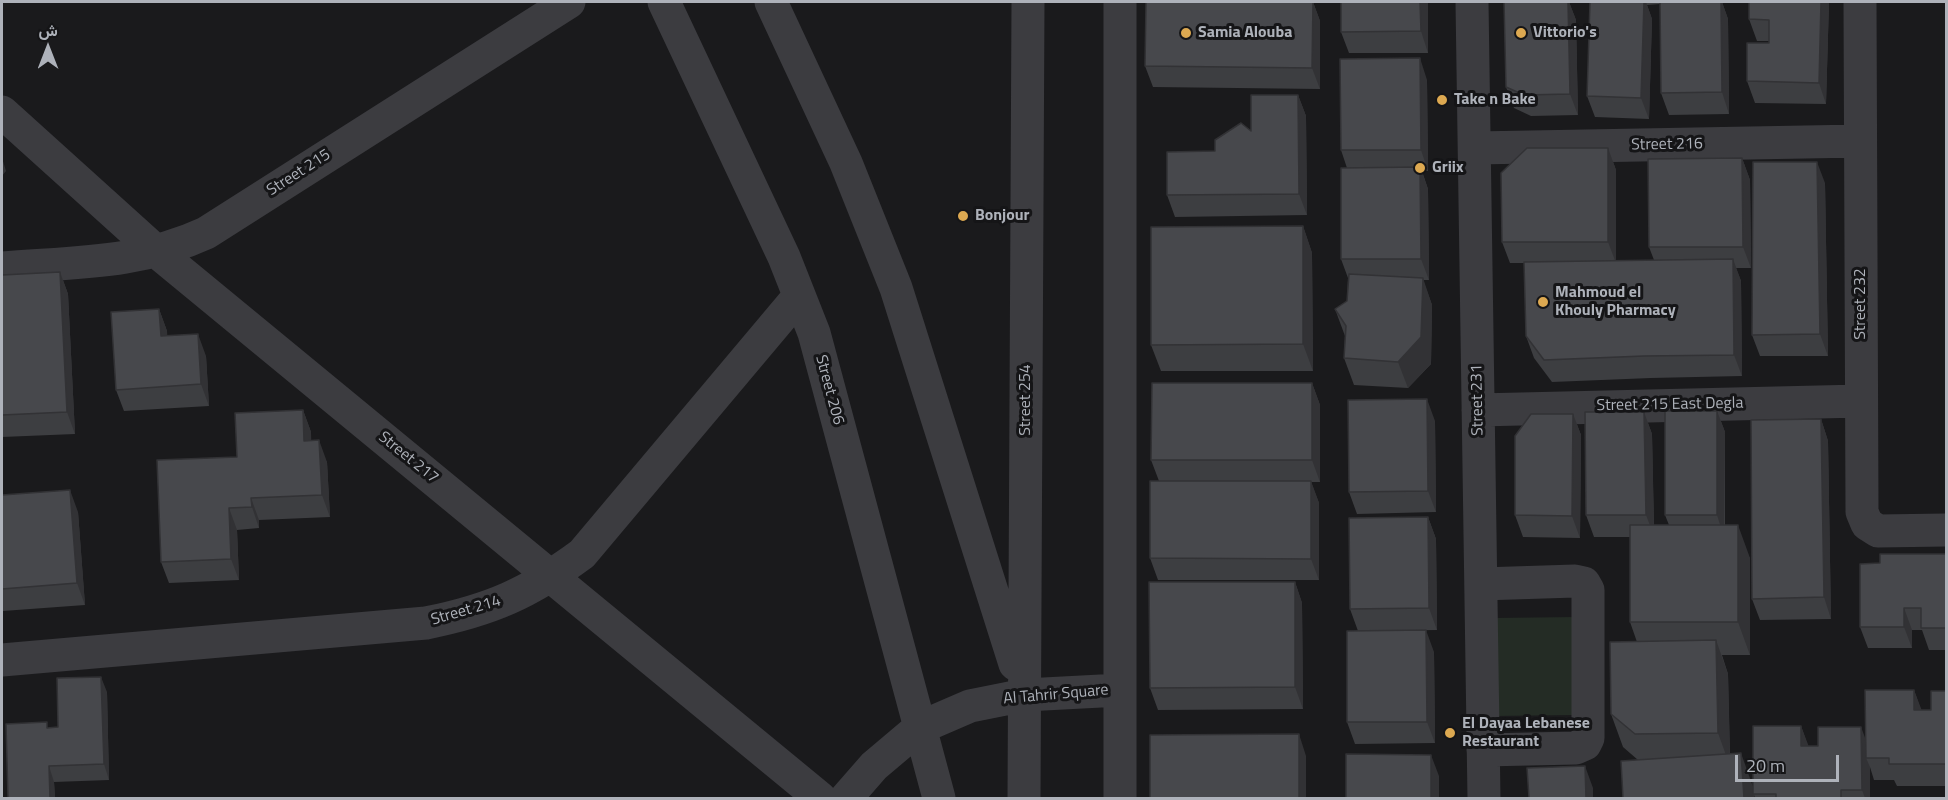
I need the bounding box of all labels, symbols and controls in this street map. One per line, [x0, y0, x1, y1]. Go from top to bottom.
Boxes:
north arrow [18, 18, 78, 78]
text: ش [38, 18, 58, 42]
place label: Samia Alouba [1198, 23, 1292, 43]
place label: Vittorio's [1533, 23, 1597, 43]
marker: Samia Alouba [1179, 26, 1193, 40]
marker: Vittorio's [1514, 26, 1528, 40]
place label: Take n Bake [1454, 90, 1536, 110]
marker: Take n Bake [1435, 93, 1449, 107]
street label: Street 216 [1631, 135, 1703, 155]
street label: Street 215 [264, 145, 334, 201]
place label: Griix [1432, 158, 1464, 178]
marker: Griix [1413, 161, 1427, 175]
place label: Bonjour [975, 206, 1030, 226]
marker: Bonjour [956, 209, 970, 223]
street label: Street 232 [1851, 268, 1871, 340]
place label: Mahmoud el Khouly Pharmacy [1555, 283, 1676, 321]
marker: Mahmoud el Khouly Pharmacy [1536, 295, 1550, 309]
street label: Street 206 [810, 353, 848, 427]
street label: Street 254 [1016, 364, 1036, 436]
street label: Street 231 [1468, 364, 1488, 436]
street label: Street 215 East Degla [1596, 394, 1744, 416]
street label: Street 217 [374, 428, 442, 488]
street label: Street 214 [429, 592, 503, 630]
street label: Al Tahrir Square [1003, 681, 1109, 709]
place label: El Dayaa Lebanese Restaurant [1462, 714, 1590, 752]
marker: El Dayaa Lebanese Restaurant [1443, 726, 1457, 740]
scale bar [1738, 743, 1842, 781]
text: 20 m [1746, 752, 1785, 779]

